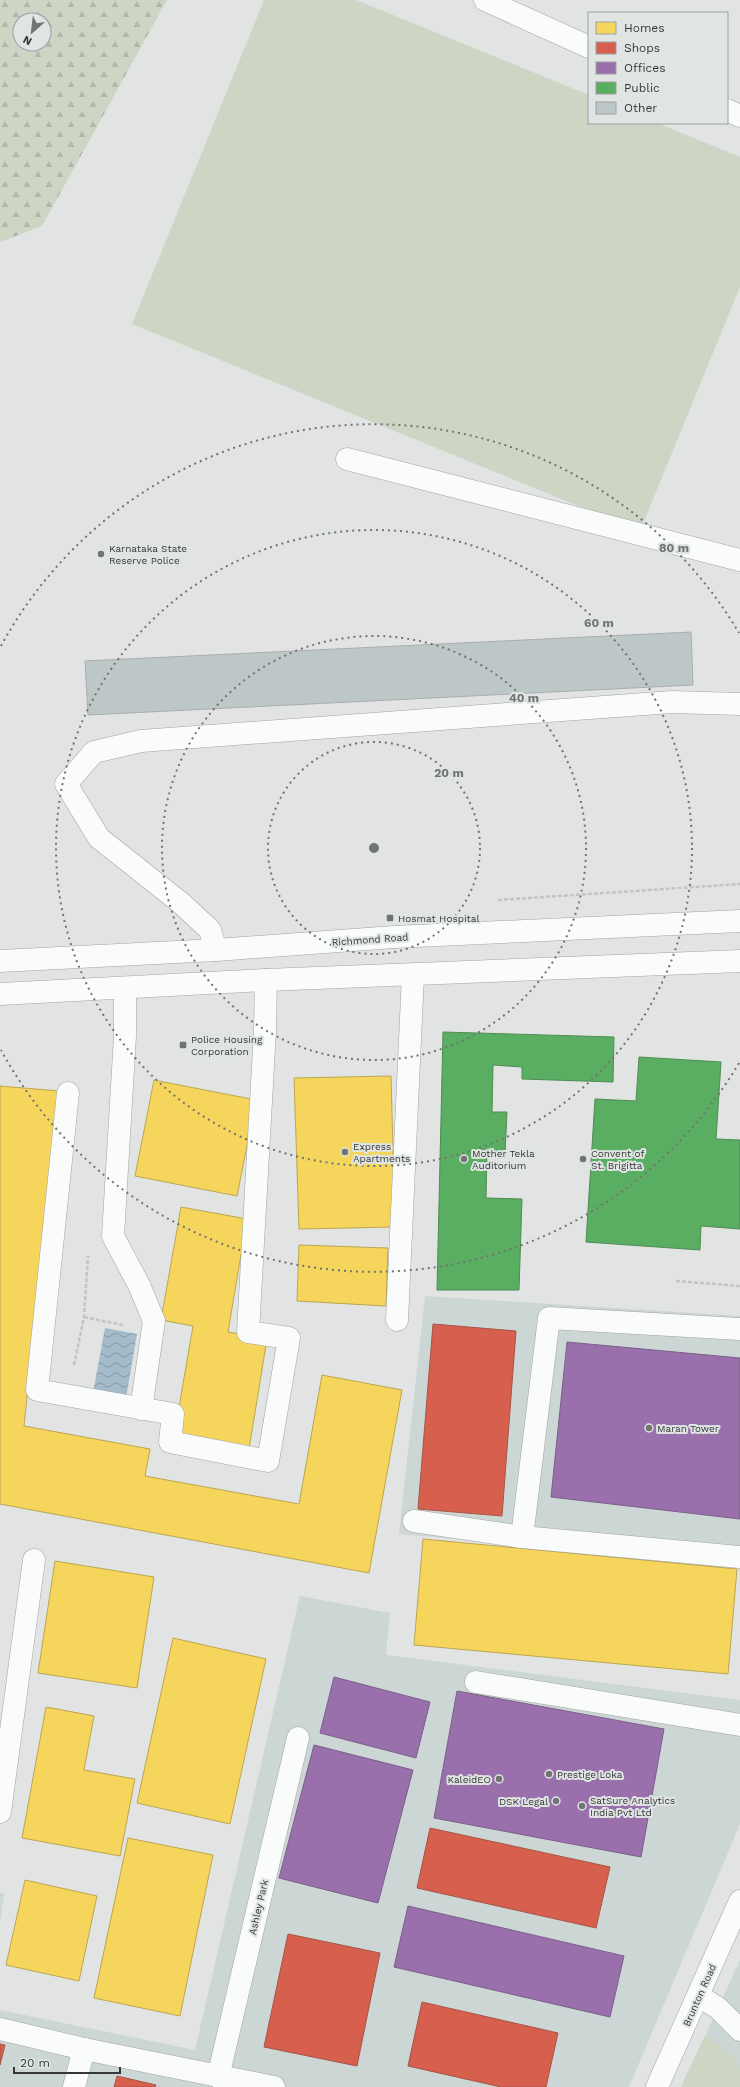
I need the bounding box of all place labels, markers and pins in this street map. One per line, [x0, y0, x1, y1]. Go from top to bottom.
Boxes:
place label: Karnataka State Reserve Police [109, 543, 187, 566]
marker: Karnataka State Reserve Police [96, 549, 106, 559]
centre of rings [367, 841, 381, 855]
marker: Hosmat Hospital [385, 913, 395, 923]
place label: Hosmat Hospital [398, 913, 480, 924]
place label: Police Housing Corporation [191, 1034, 263, 1057]
marker: Police Housing Corporation [178, 1040, 188, 1050]
place label: Express Apartments [353, 1141, 410, 1164]
marker: Express Apartments [340, 1147, 350, 1157]
place label: Mother Tekla Auditorium [472, 1148, 535, 1171]
place label: Convent of St. Brigitta [591, 1148, 645, 1171]
marker: Mother Tekla Auditorium [459, 1154, 469, 1164]
marker: Convent of St. Brigitta [578, 1154, 588, 1164]
marker: Maran Tower [644, 1423, 654, 1433]
place label: Maran Tower [657, 1423, 719, 1434]
marker: Prestige Loka [544, 1769, 554, 1779]
place label: Prestige Loka [557, 1769, 623, 1780]
place label: KaleidEO [448, 1774, 491, 1785]
marker: KaleidEO [494, 1774, 504, 1784]
place label: SatSure Analytics India Pvt Ltd [590, 1795, 675, 1818]
place label: DSK Legal [499, 1796, 548, 1807]
marker: DSK Legal [551, 1796, 561, 1806]
marker: SatSure Analytics India Pvt Ltd [577, 1801, 587, 1811]

